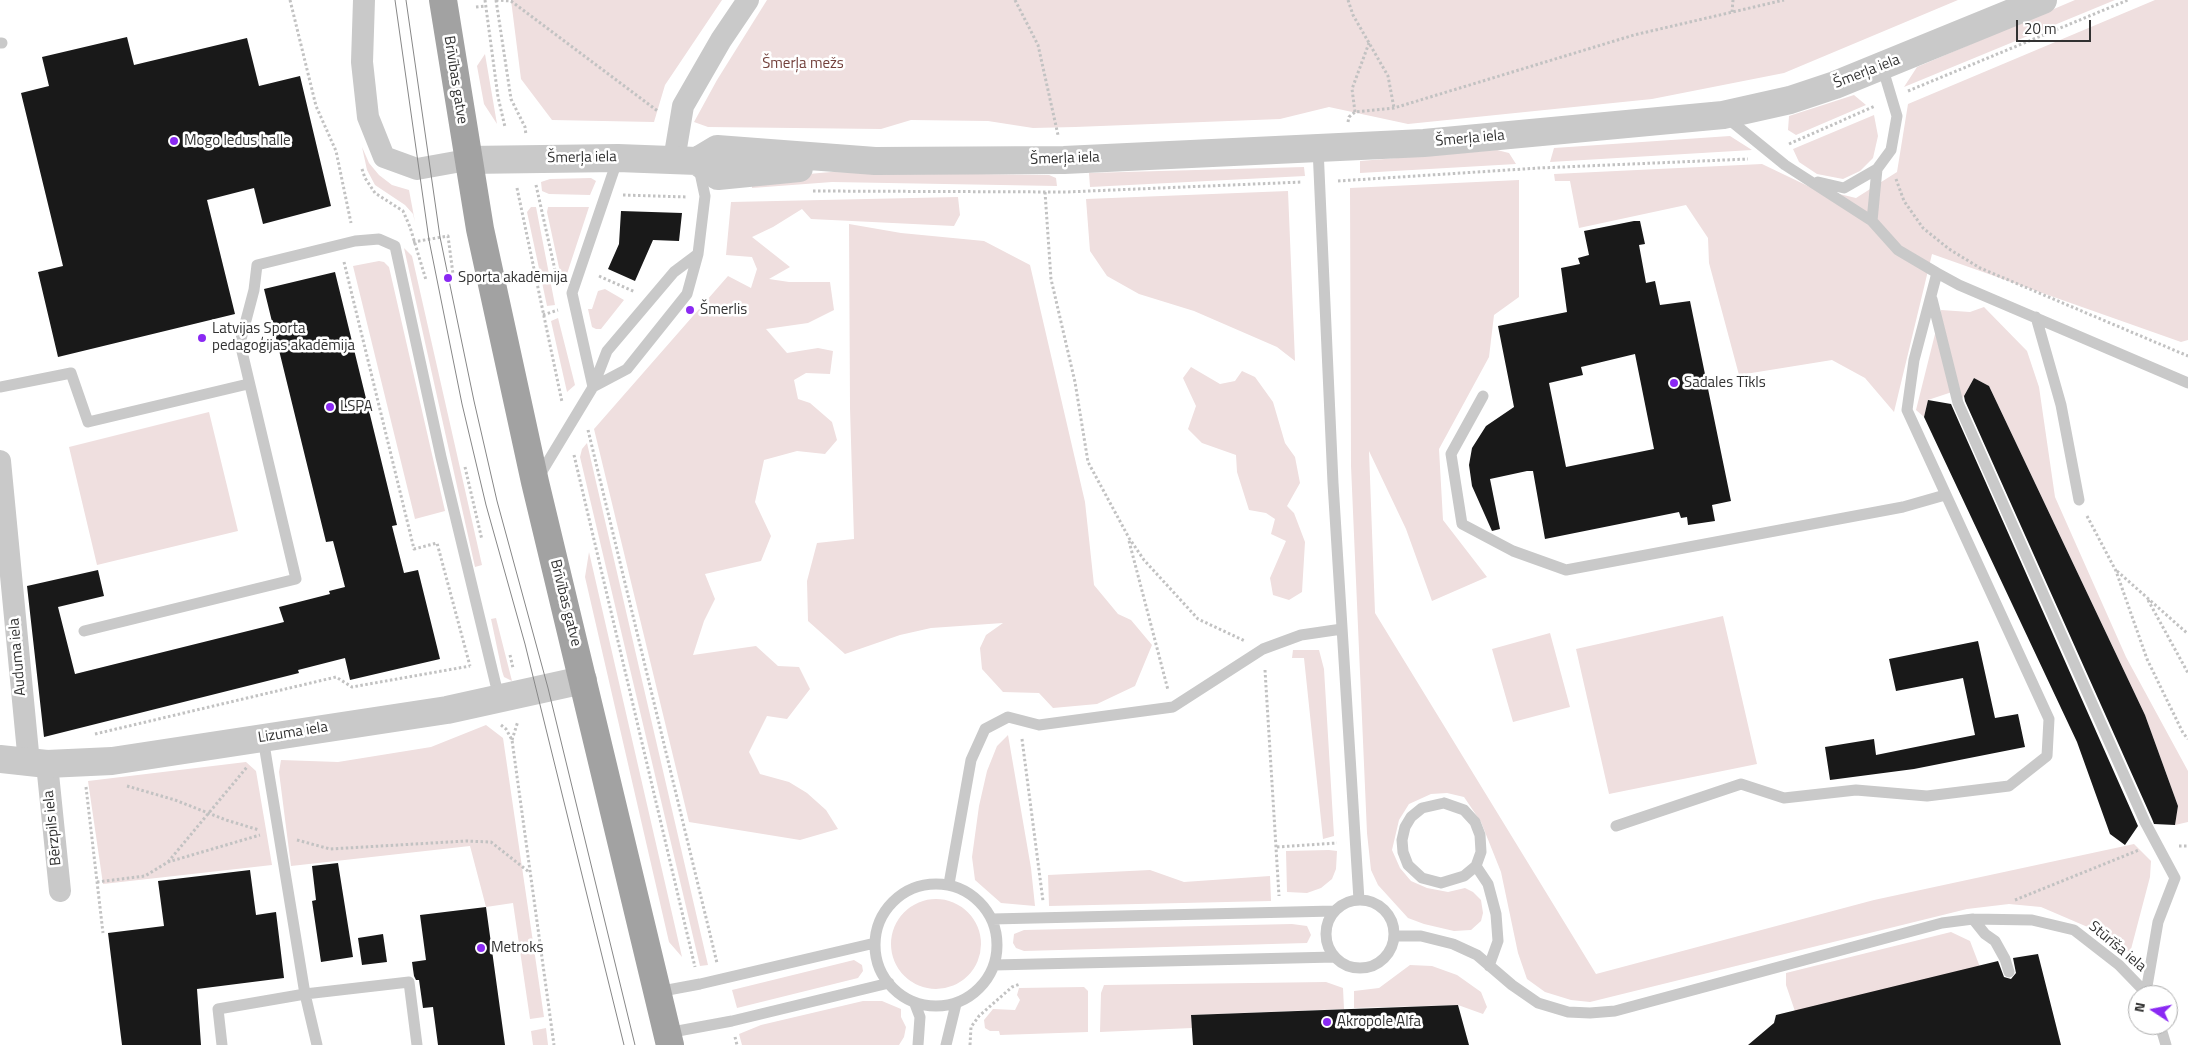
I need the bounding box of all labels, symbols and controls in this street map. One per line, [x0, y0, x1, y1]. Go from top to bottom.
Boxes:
scale bar [2018, 10, 2093, 42]
text: 20 m [2024, 17, 2057, 40]
street label: Brīvības gatve [439, 35, 471, 125]
street label: Šmerļa iela [1831, 51, 1903, 93]
park label: Šmerļa mežs [762, 55, 844, 73]
street label: Šmerļa iela [1435, 127, 1505, 151]
place label: Mogo ledus halle [184, 132, 291, 150]
marker: Mogo ledus halle [168, 135, 180, 147]
street label: Šmerļa iela [547, 148, 617, 168]
street label: Šmerļa iela [1030, 149, 1100, 169]
place label: Sporta akadēmija [458, 269, 568, 287]
marker: Sporta akadēmija [442, 272, 454, 284]
place label: Šmerlis [700, 301, 747, 319]
marker: Šmerlis [684, 304, 696, 316]
place label: Latvijas Sporta pedagoģijas akadēmija [212, 320, 355, 355]
marker: Latvijas Sporta pedagoģijas akadēmija [196, 332, 208, 344]
place label: Sadales Tīkls [1684, 374, 1766, 392]
marker: Sadales Tīkls [1668, 377, 1680, 389]
place label: LSPA [340, 398, 373, 416]
marker: LSPA [324, 401, 336, 413]
street label: Brīvības gatve [545, 558, 585, 648]
street label: Auduma iela [6, 617, 30, 697]
street label: Lizuma iela [257, 719, 329, 747]
street label: Bērzpils iela [40, 789, 66, 867]
street label: Stūrīša iela [2085, 918, 2149, 976]
place label: Metroks [491, 939, 543, 957]
marker: Metroks [475, 942, 487, 954]
north arrow [2128, 985, 2178, 1035]
text: N [2128, 1000, 2150, 1014]
place label: Akropole Alfa [1337, 1013, 1421, 1031]
marker: Akropole Alfa [1321, 1016, 1333, 1028]

